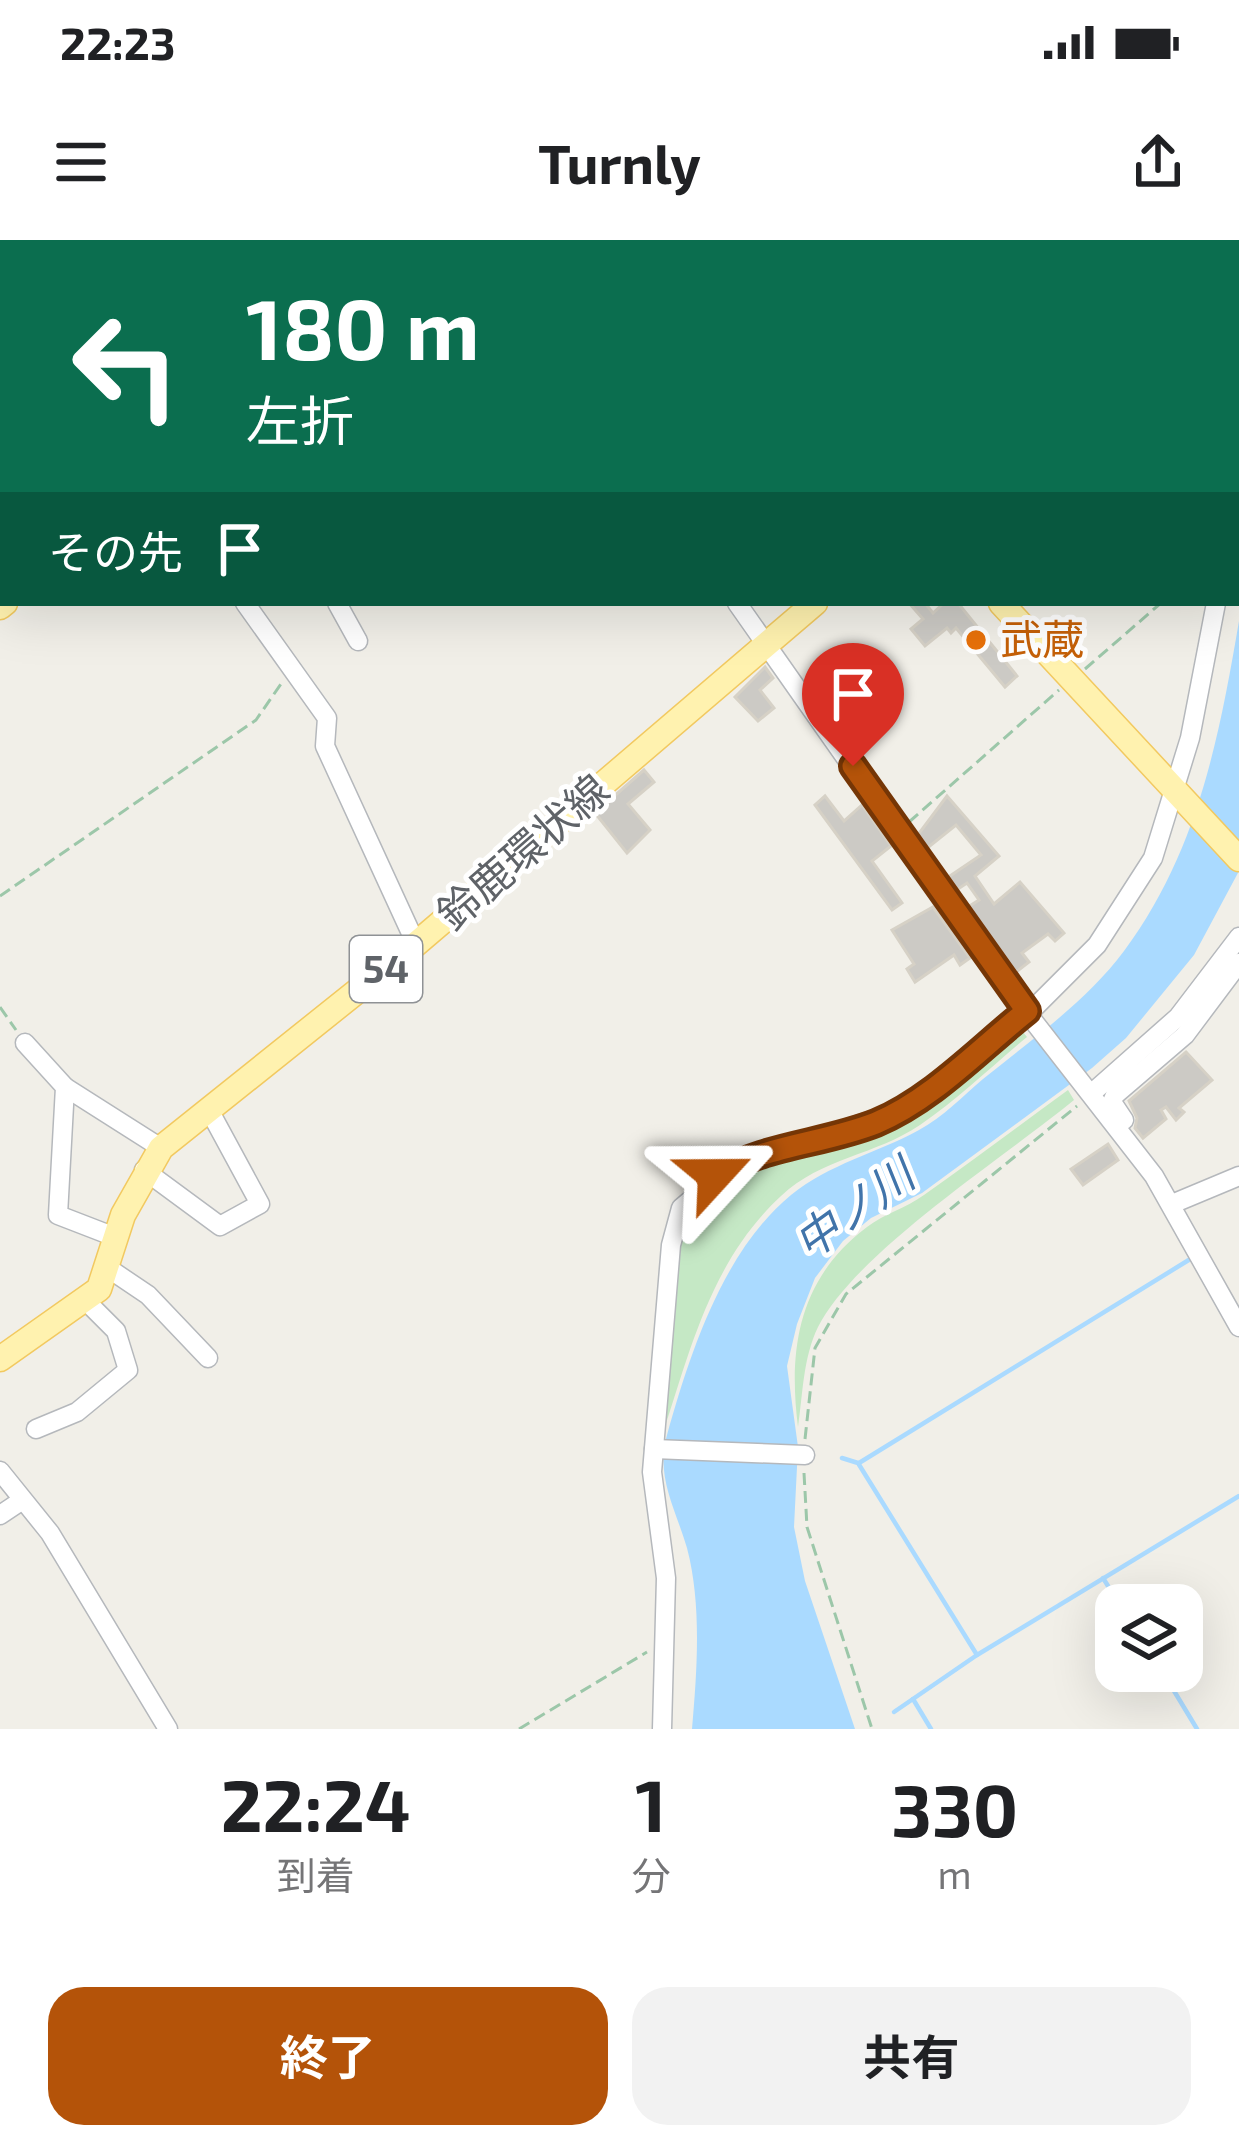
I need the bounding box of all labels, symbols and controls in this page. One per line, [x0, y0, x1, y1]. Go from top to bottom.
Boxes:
text: 22:23 [60, 15, 176, 69]
icon: menu [48, 129, 114, 195]
icon: share [1125, 129, 1191, 195]
text: Turnly [538, 130, 701, 195]
text: 180 m [246, 276, 480, 377]
icon: left [48, 288, 204, 444]
text: 左折 [246, 387, 354, 452]
icon: arrive [207, 516, 273, 582]
text: その先 [48, 524, 183, 578]
place label: 武蔵 [1000, 613, 1084, 663]
marker: 武蔵 [963, 627, 989, 653]
pin [802, 643, 904, 766]
icon: arrive [820, 661, 886, 727]
street label: 鈴鹿環状線 [426, 763, 617, 938]
road number: 54 [350, 936, 422, 1002]
position arrow [652, 1112, 778, 1238]
water label: 中ノ川 [782, 1144, 927, 1269]
map controls [1095, 1584, 1203, 1692]
button: layers [1095, 1584, 1203, 1692]
text: 22:24 [221, 1760, 411, 1846]
text: 1 [635, 1760, 666, 1846]
text: 330 [891, 1765, 1018, 1851]
text: m [938, 1850, 972, 1897]
text: 到着 [277, 1851, 355, 1898]
text: 分 [631, 1851, 670, 1898]
button: 終了 [48, 1987, 608, 2125]
button: 共有 [632, 1987, 1191, 2125]

